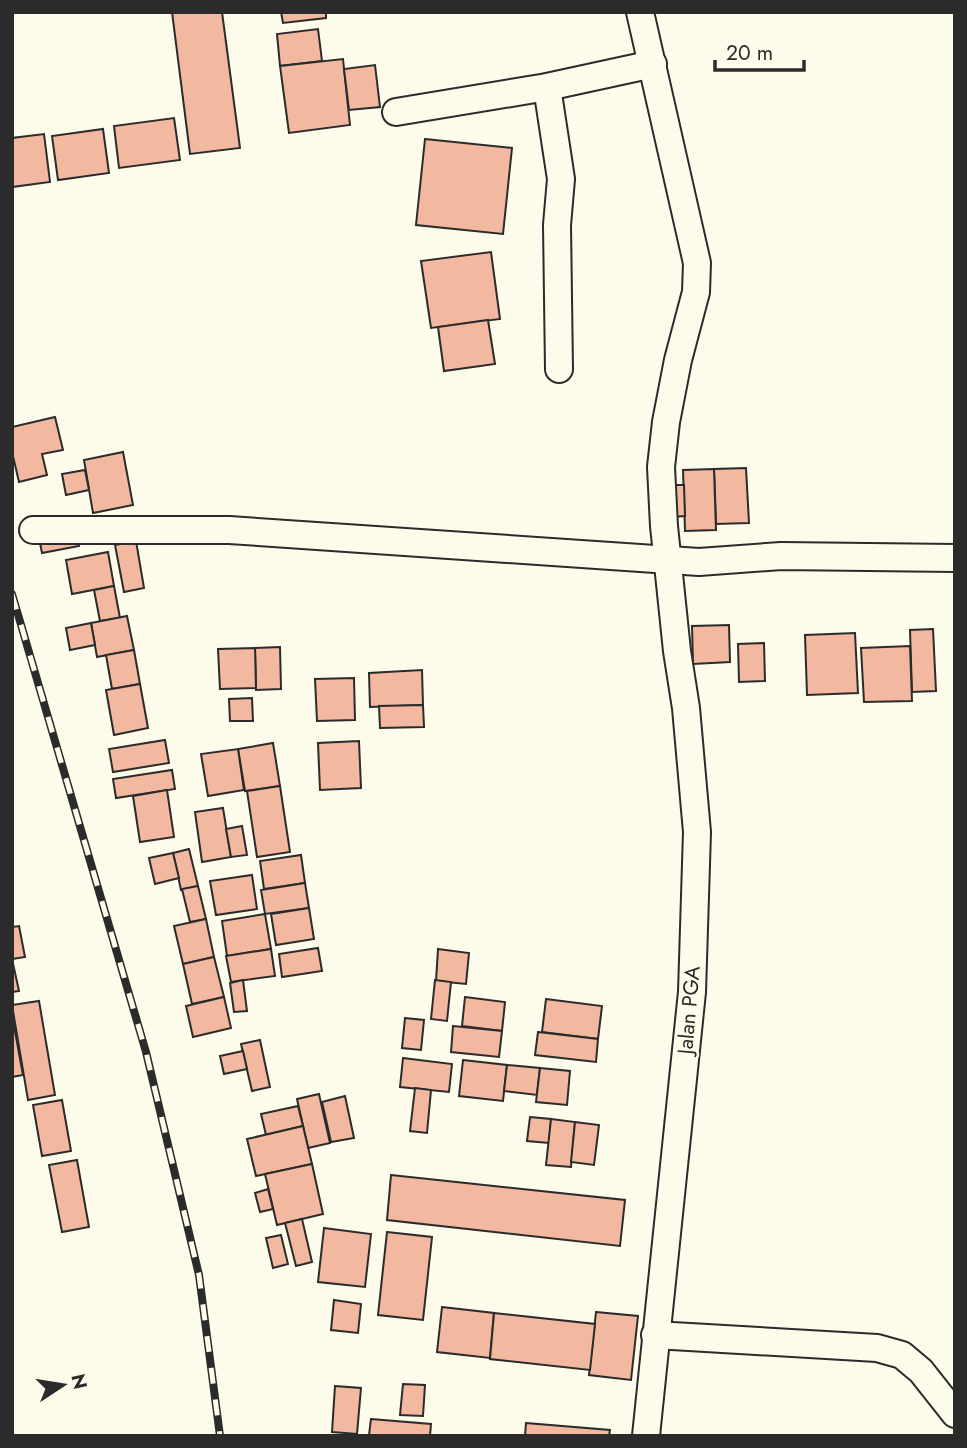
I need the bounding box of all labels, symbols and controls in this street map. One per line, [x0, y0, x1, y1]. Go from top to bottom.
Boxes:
scale bar [715, 28, 804, 72]
text: 20 m [726, 38, 773, 68]
street label: Jalan PGA [670, 965, 708, 1058]
north arrow [28, 1350, 98, 1420]
text: N [64, 1371, 94, 1392]

